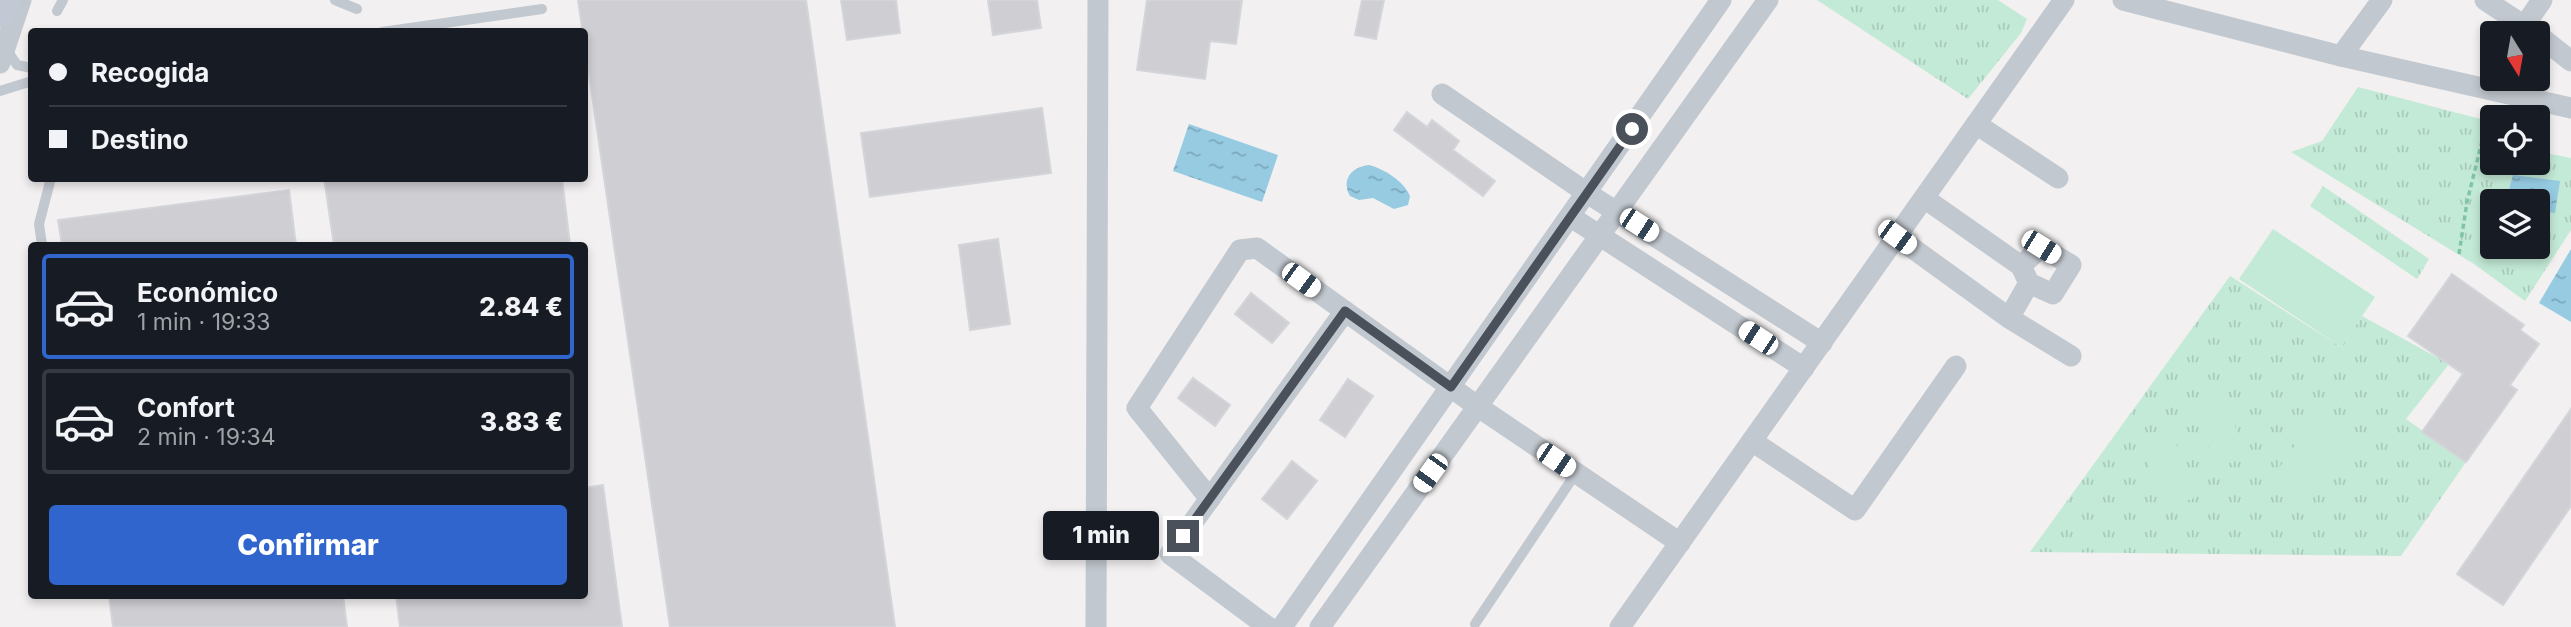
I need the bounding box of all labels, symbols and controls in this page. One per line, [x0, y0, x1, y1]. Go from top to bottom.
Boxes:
north arrow [2480, 21, 2550, 91]
map controls [2480, 21, 2550, 259]
text: Recogida [91, 57, 209, 88]
button: locate [2480, 105, 2550, 175]
route start [1616, 113, 1648, 145]
text: Destino [91, 124, 189, 155]
button: layers [2480, 189, 2550, 259]
car [1616, 205, 1663, 245]
car [1874, 216, 1921, 258]
car [2018, 227, 2065, 267]
car [1278, 259, 1325, 301]
icon: car [53, 275, 116, 338]
text: Económico [137, 277, 278, 308]
text: 2.84 € [479, 291, 563, 322]
text: 1 min · 19:33 [137, 308, 270, 336]
car [1735, 318, 1782, 358]
icon: car [53, 390, 116, 453]
text: Confort [137, 392, 235, 423]
text: 3.83 € [480, 406, 563, 437]
text: 2 min · 19:34 [137, 423, 276, 451]
car [1533, 440, 1580, 480]
car [1410, 450, 1451, 496]
button: Confirmar [49, 505, 567, 585]
callout: 1 min [1043, 512, 1158, 560]
route end [1167, 520, 1199, 552]
text: 1 min [1072, 521, 1130, 549]

